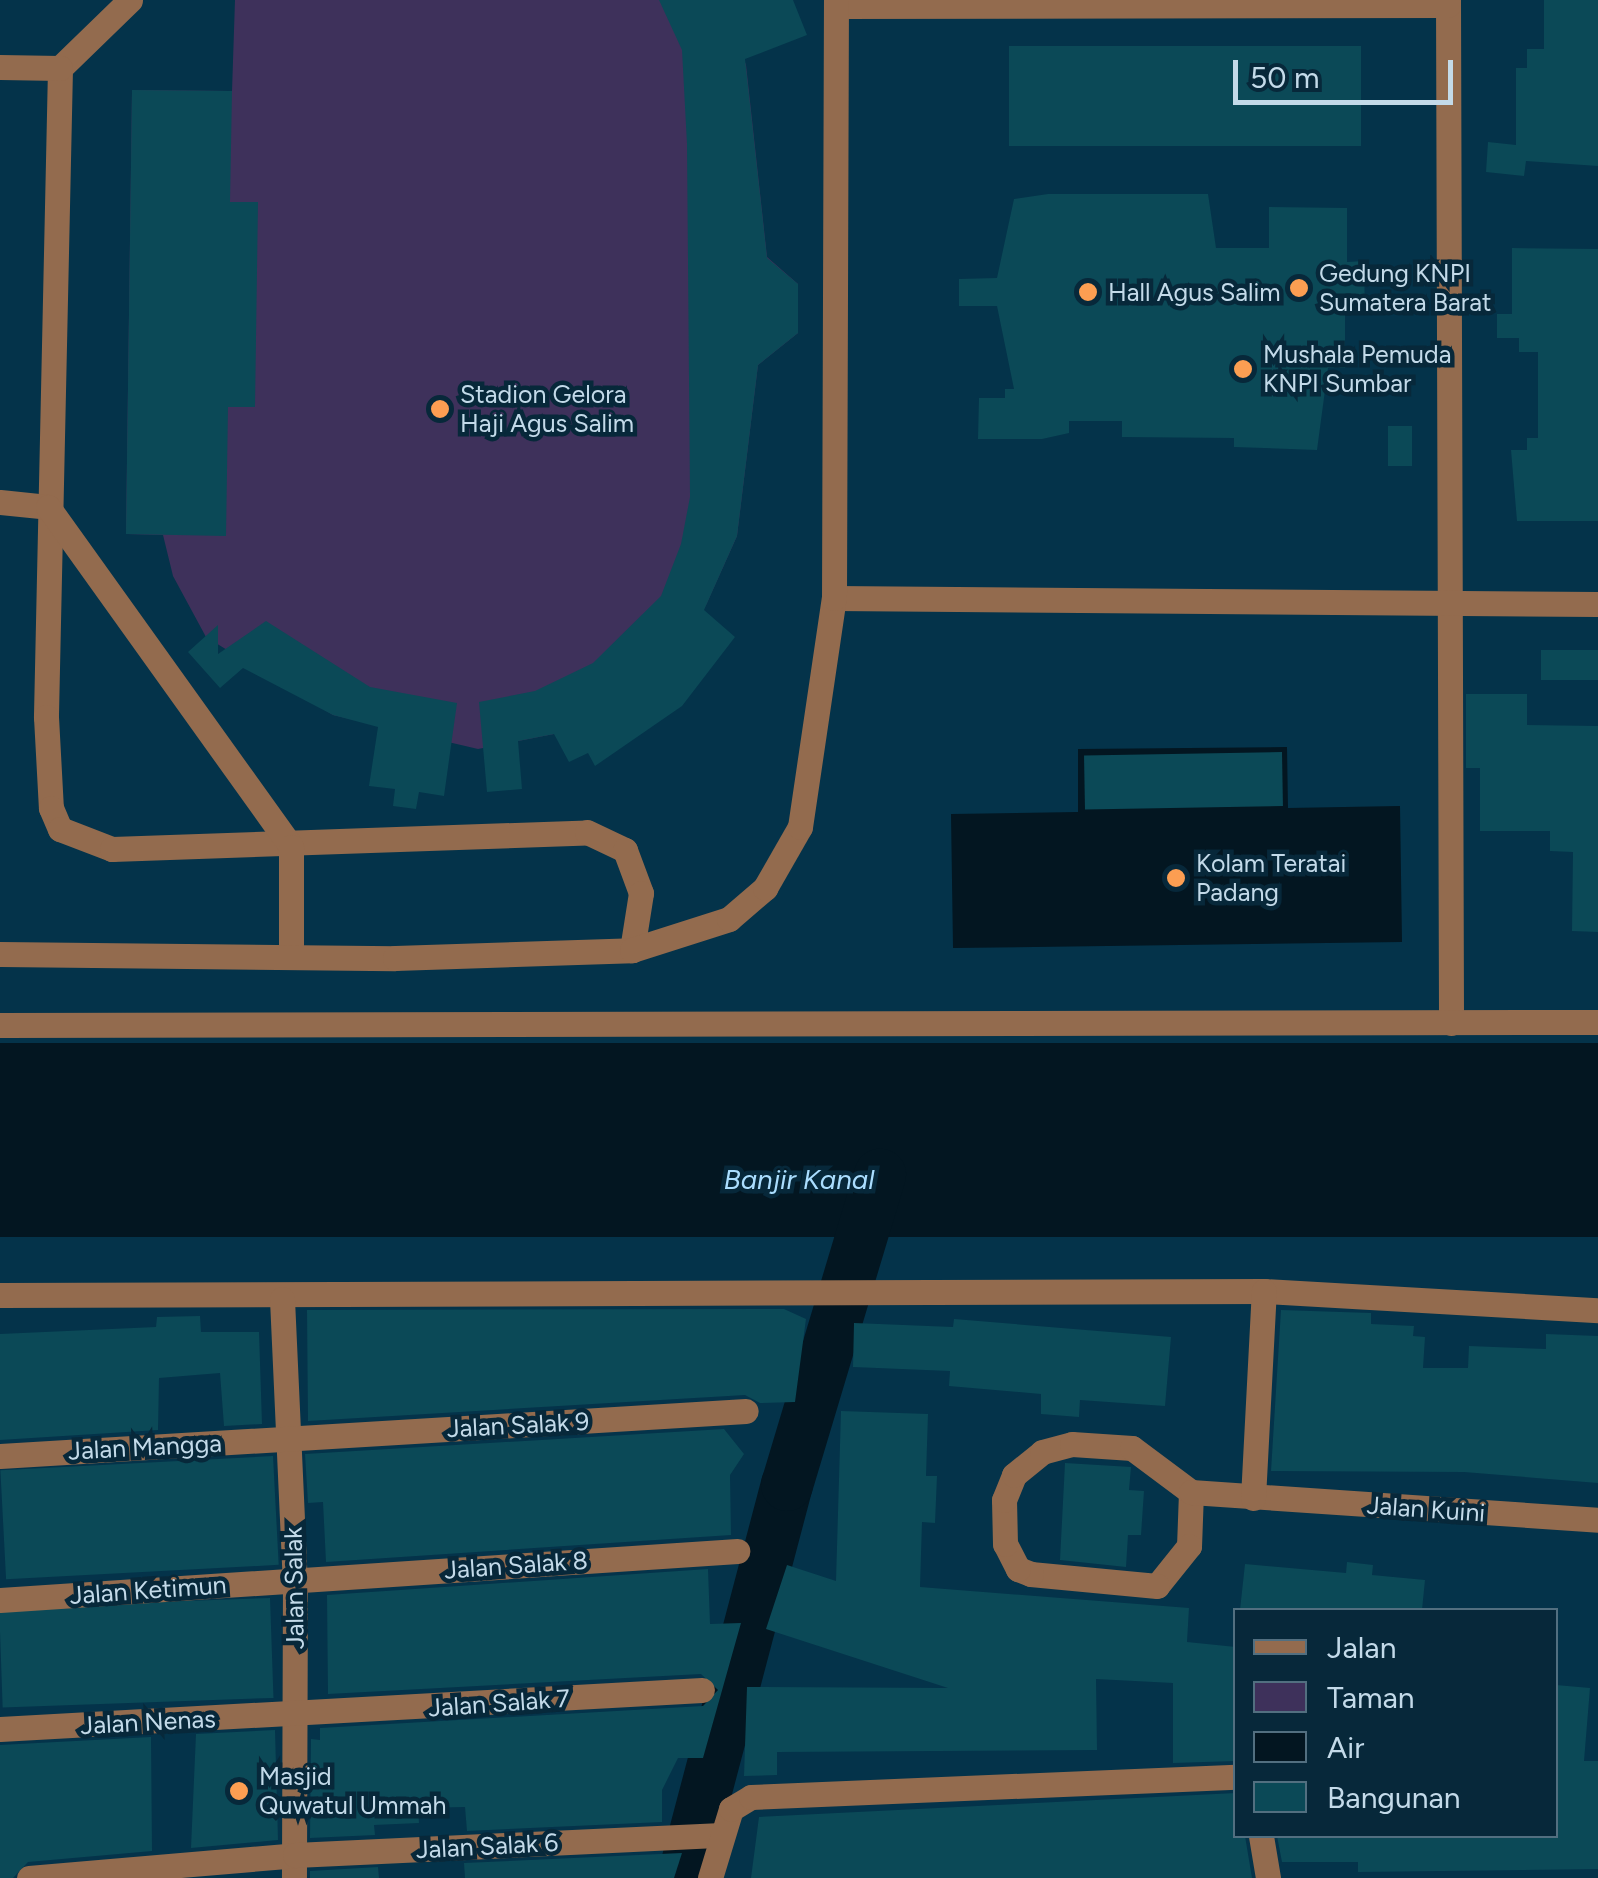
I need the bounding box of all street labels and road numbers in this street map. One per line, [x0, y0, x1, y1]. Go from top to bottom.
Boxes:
street label: Jalan Salak 9 [446, 1406, 590, 1444]
street label: Jalan Mangga [67, 1428, 223, 1466]
street label: Jalan Kuini [1366, 1490, 1486, 1528]
street label: Jalan Salak [278, 1527, 310, 1649]
street label: Jalan Salak 8 [443, 1545, 589, 1585]
street label: Jalan Ketimun [69, 1570, 227, 1610]
street label: Jalan Salak 7 [427, 1683, 571, 1723]
street label: Jalan Nenas [80, 1703, 216, 1741]
street label: Jalan Salak 6 [415, 1827, 559, 1865]

